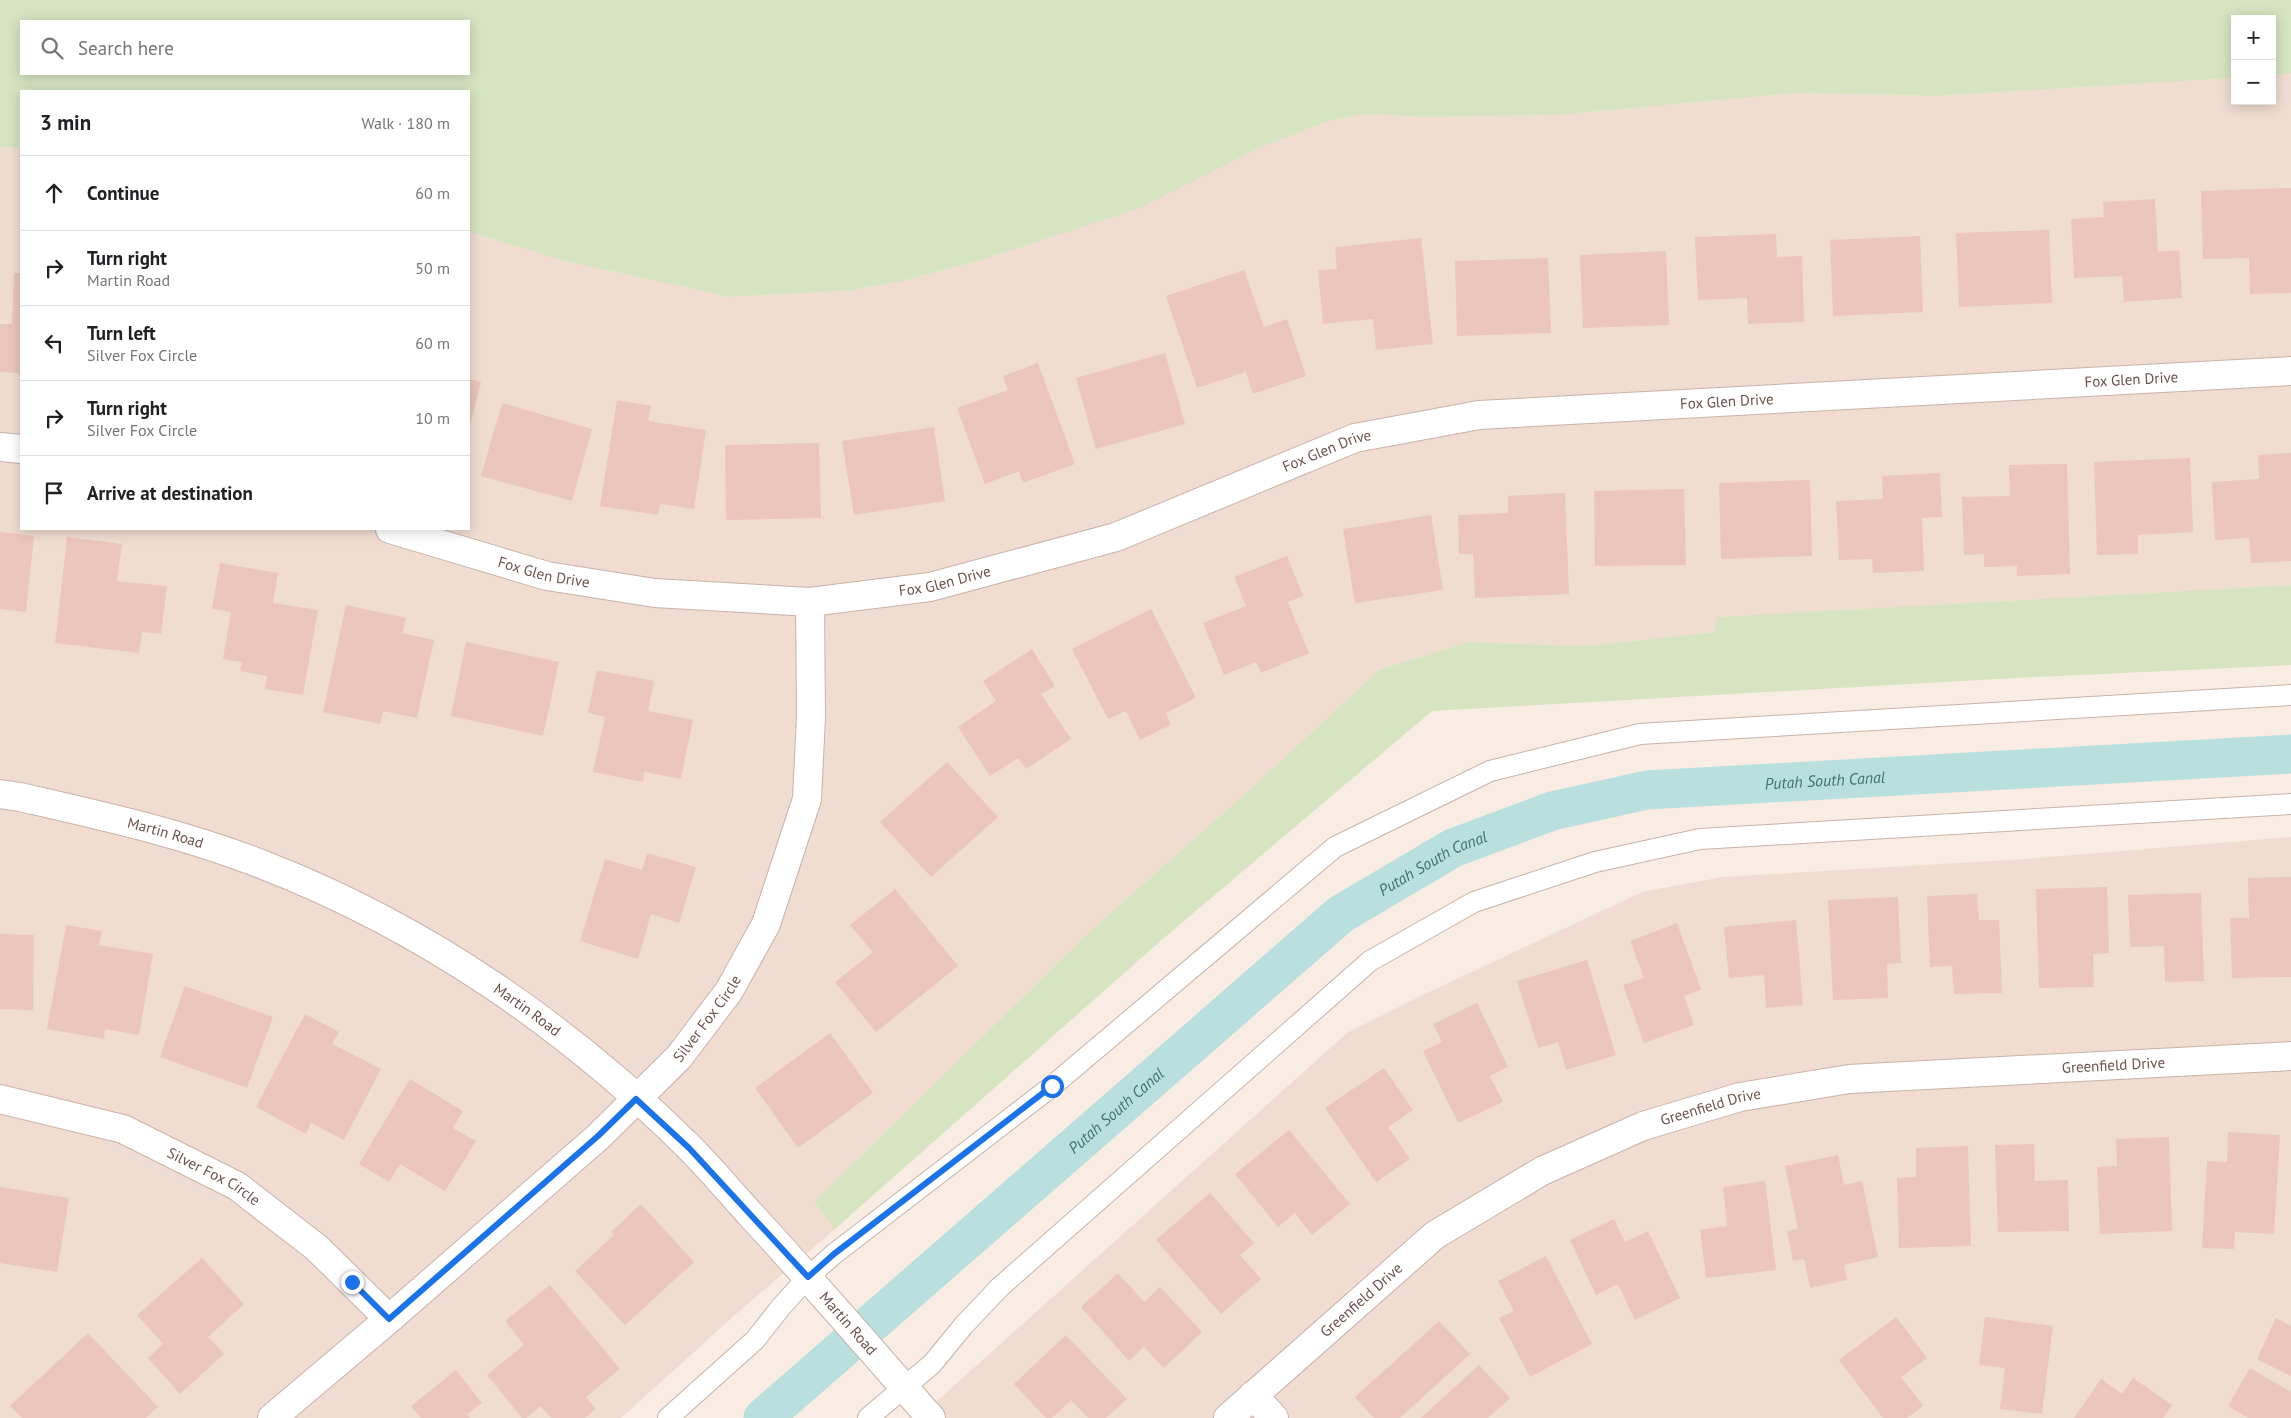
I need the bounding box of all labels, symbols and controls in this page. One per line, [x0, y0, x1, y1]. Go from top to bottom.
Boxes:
map controls [2231, 15, 2276, 105]
button: + [2231, 15, 2276, 60]
search box [20, 20, 470, 75]
icon: search [38, 34, 66, 62]
text: Search here [78, 36, 174, 60]
button: − [2231, 60, 2276, 105]
text: 3 min [40, 109, 91, 136]
text: Walk · 180 m [361, 113, 450, 133]
icon: ahead [40, 179, 68, 207]
text: Continue [87, 181, 159, 205]
text: 60 m [415, 183, 450, 203]
text: Turn right [87, 246, 167, 270]
icon: right [40, 254, 68, 282]
text: 50 m [415, 258, 450, 278]
text: Martin Road [87, 270, 170, 290]
text: Turn left [87, 321, 156, 345]
icon: left [40, 329, 68, 357]
text: 60 m [415, 333, 450, 353]
text: Silver Fox Circle [87, 345, 197, 365]
street label: Fox Glen Drive [2084, 367, 2179, 391]
street label: Fox Glen Drive [1679, 389, 1774, 413]
text: Turn right [87, 396, 167, 420]
icon: right [40, 404, 68, 432]
text: 10 m [415, 408, 450, 428]
text: Silver Fox Circle [87, 420, 197, 440]
street label: Fox Glen Drive [1279, 425, 1373, 476]
icon: arrive [40, 479, 68, 507]
text: Arrive at destination [87, 481, 253, 505]
street label: Fox Glen Drive [496, 552, 591, 592]
street label: Fox Glen Drive [898, 561, 993, 600]
water label: Putah South Canal [1764, 767, 1886, 793]
street label: Martin Road [126, 813, 206, 852]
water label: Putah South Canal [1375, 826, 1490, 900]
street label: Silver Fox Circle [669, 972, 745, 1066]
street label: Martin Road [490, 979, 565, 1040]
street label: Greenfield Drive [2061, 1053, 2166, 1077]
water label: Putah South Canal [1064, 1063, 1168, 1158]
route start [1041, 1075, 1064, 1098]
street label: Greenfield Drive [1658, 1084, 1762, 1129]
street label: Silver Fox Circle [164, 1143, 264, 1209]
street label: Greenfield Drive [1316, 1258, 1406, 1341]
route end [341, 1271, 364, 1294]
street label: Martin Road [816, 1288, 881, 1359]

